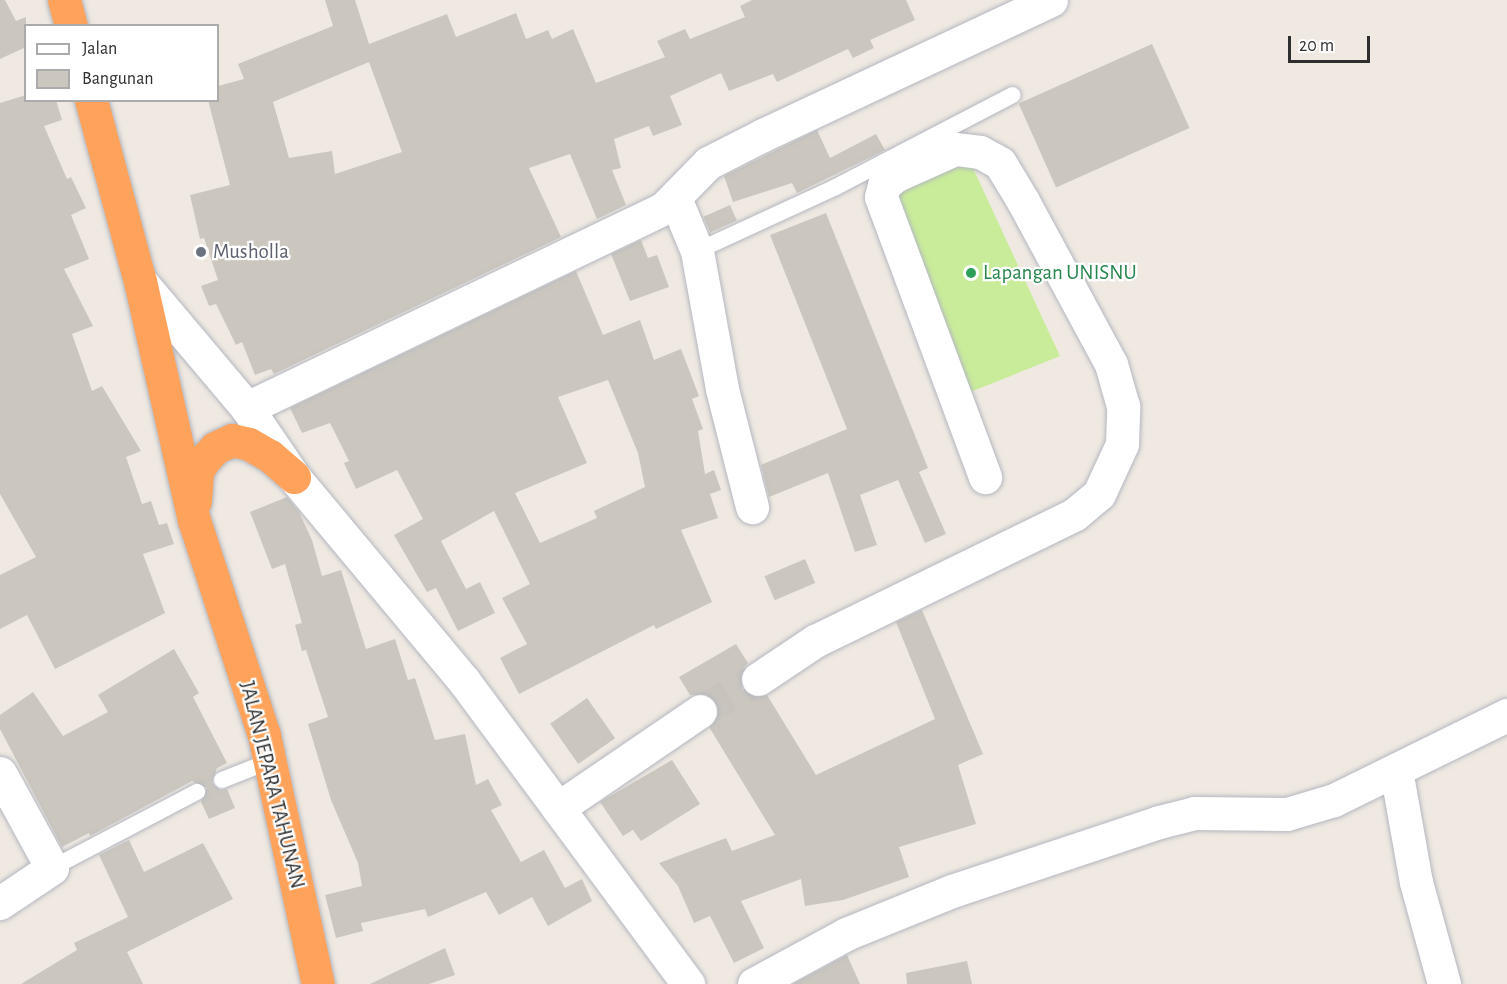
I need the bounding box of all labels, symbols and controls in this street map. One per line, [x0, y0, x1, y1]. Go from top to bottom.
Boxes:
legend [24, 24, 219, 102]
scale bar [1291, 24, 1374, 62]
text: 20 m [1299, 37, 1334, 55]
text: Jalan [82, 40, 117, 58]
text: Bangunan [82, 70, 154, 88]
place label: Musholla [213, 239, 289, 265]
marker: Musholla [194, 245, 208, 259]
place label: Lapangan UNISNU [983, 260, 1137, 286]
marker: Lapangan UNISNU [964, 266, 978, 280]
street label: JALAN JEPARA TAHUNAN [234, 679, 310, 891]

